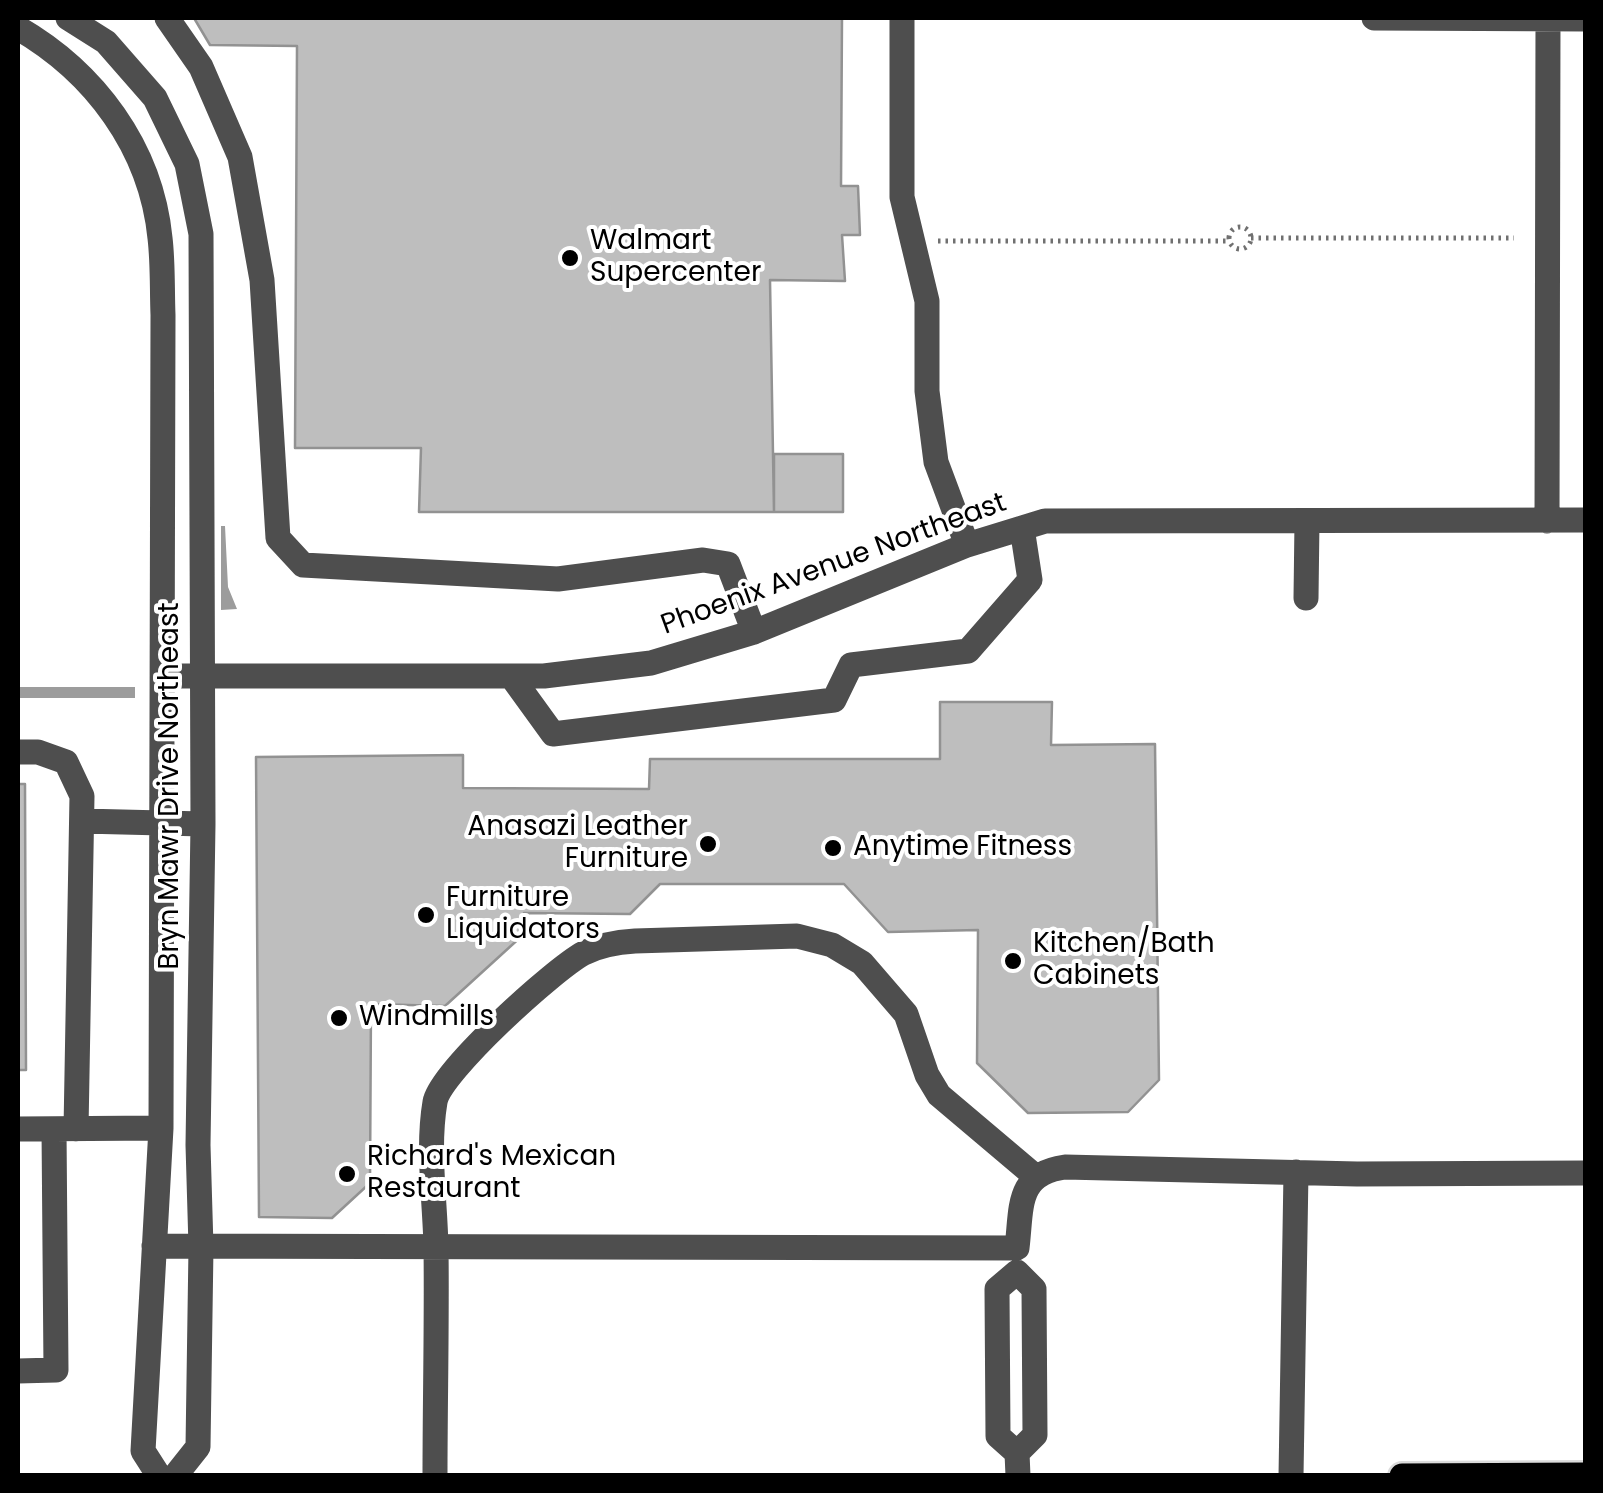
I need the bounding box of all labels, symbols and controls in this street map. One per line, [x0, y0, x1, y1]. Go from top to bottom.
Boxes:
place label: Walmart Supercenter [590, 225, 761, 291]
marker: Walmart Supercenter [559, 247, 581, 269]
street label: Phoenix Avenue Northeast [657, 487, 1011, 643]
street label: Bryn Mawr Drive Northeast [154, 602, 188, 970]
place label: Anasazi Leather Furniture [467, 811, 688, 877]
place label: Anytime Fitness [853, 831, 1072, 865]
marker: Anasazi Leather Furniture [697, 833, 719, 855]
marker: Anytime Fitness [822, 837, 844, 859]
place label: Furniture Liquidators [446, 882, 600, 948]
marker: Furniture Liquidators [415, 904, 437, 926]
place label: Kitchen/Bath Cabinets [1033, 928, 1215, 994]
marker: Kitchen/Bath Cabinets [1002, 950, 1024, 972]
place label: Windmills [359, 1001, 494, 1035]
marker: Windmills [328, 1007, 350, 1029]
place label: Richard's Mexican Restaurant [367, 1141, 616, 1207]
marker: Richard's Mexican Restaurant [336, 1163, 358, 1185]

